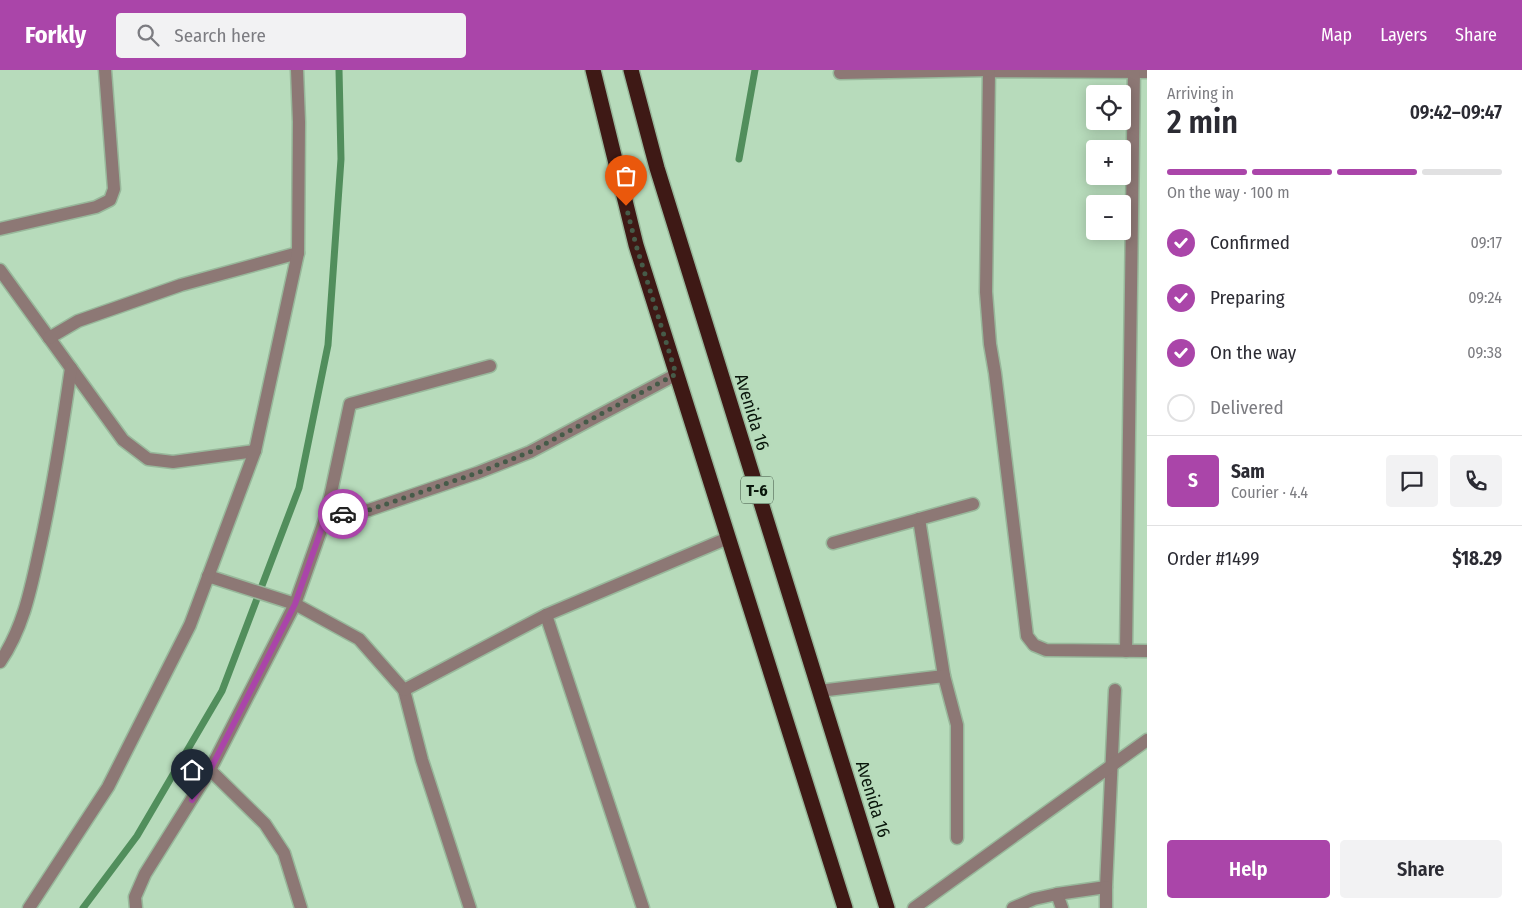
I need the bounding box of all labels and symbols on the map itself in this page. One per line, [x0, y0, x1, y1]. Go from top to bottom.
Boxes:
pin [605, 155, 647, 206]
street label: Avenida 16 [730, 371, 774, 453]
road number: T-6 [741, 476, 773, 504]
courier [318, 489, 368, 539]
pin [171, 749, 213, 800]
street label: Avenida 16 [851, 758, 895, 840]

